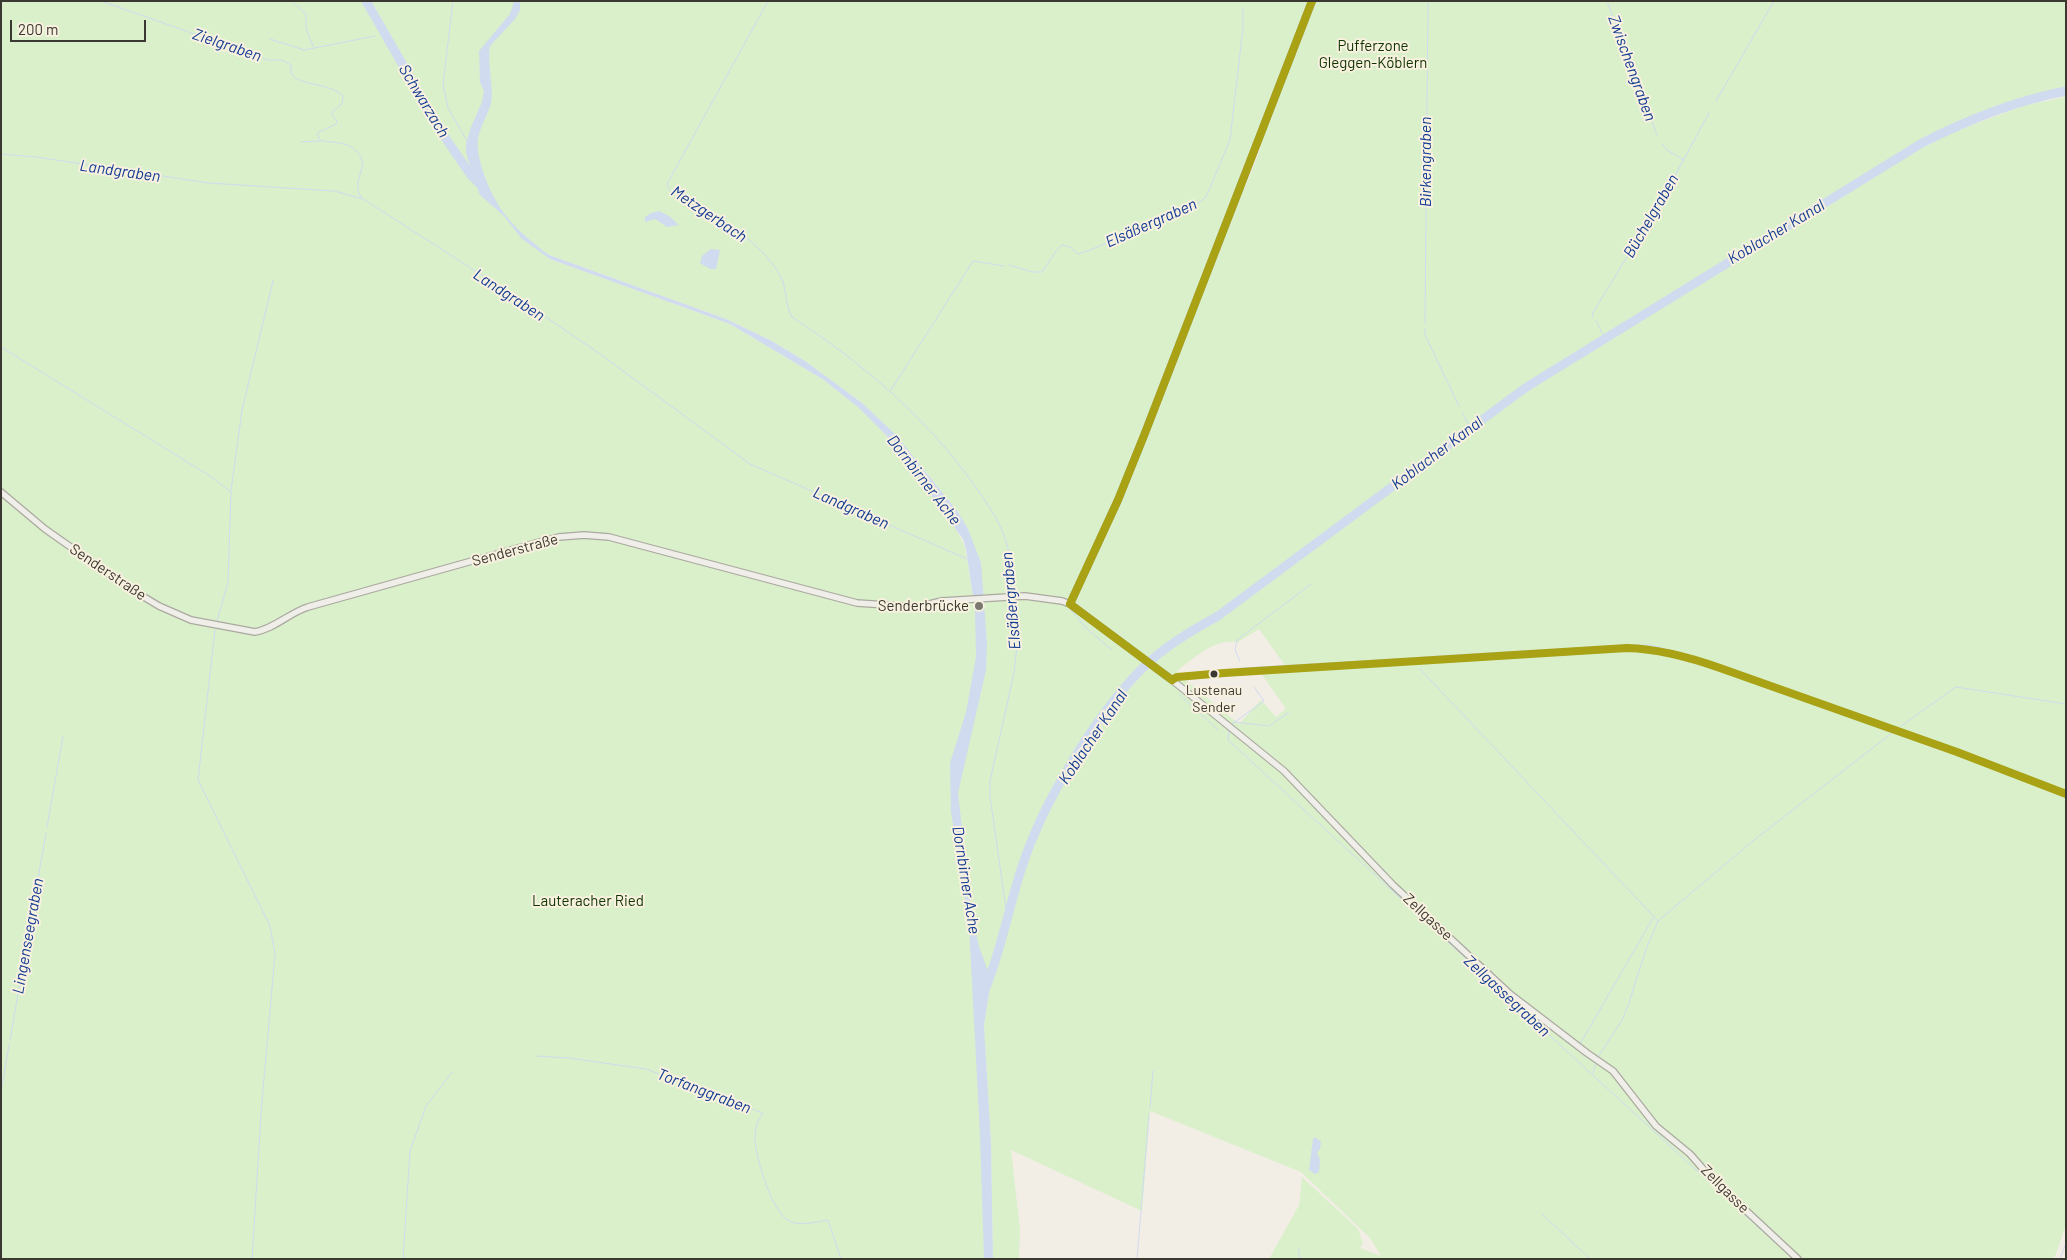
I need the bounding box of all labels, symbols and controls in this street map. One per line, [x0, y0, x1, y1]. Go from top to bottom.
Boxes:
scale bar [12, 10, 149, 42]
water label: Zwischengraben [1604, 12, 1660, 124]
text: 200 m [18, 20, 58, 38]
water label: Zielgraben [190, 24, 264, 66]
park label: Pufferzone Gleggen-Köblern [1319, 37, 1427, 72]
water label: Schwarzach [395, 61, 453, 141]
water label: Birkengraben [1416, 117, 1436, 207]
water label: Landgraben [78, 156, 162, 186]
water label: Büchelgraben [1619, 171, 1683, 261]
water label: Metzgerbach [667, 182, 751, 246]
water label: Elsäßergraben [1102, 194, 1200, 252]
water label: Koblacher Kanal [1724, 196, 1828, 268]
water label: Landgraben [470, 265, 548, 325]
water label: Koblacher Kanal [1387, 412, 1487, 494]
water label: Dornbirner Ache [883, 431, 965, 529]
water label: Landgraben [810, 483, 892, 533]
street label: Senderstraße [470, 530, 560, 570]
street label: Senderstraße [66, 540, 150, 604]
water label: Elsäßergraben [997, 551, 1025, 651]
place label: Senderbrücke [878, 597, 969, 615]
marker: Senderbrücke [973, 600, 985, 612]
marker: Lustenau Sender [1209, 669, 1219, 679]
place label: Lustenau Sender [1186, 682, 1242, 714]
water label: Koblacher Kanal [1054, 686, 1132, 788]
water label: Dornbirner Ache [948, 825, 984, 935]
water label: Lingenseegraben [8, 877, 48, 995]
street label: Zellgasse [1400, 890, 1456, 944]
park label: Lauteracher Ried [532, 892, 644, 910]
water label: Zellgassegraben [1460, 951, 1554, 1041]
water label: Torfanggraben [654, 1064, 754, 1118]
street label: Zellgasse [1697, 1161, 1753, 1217]

